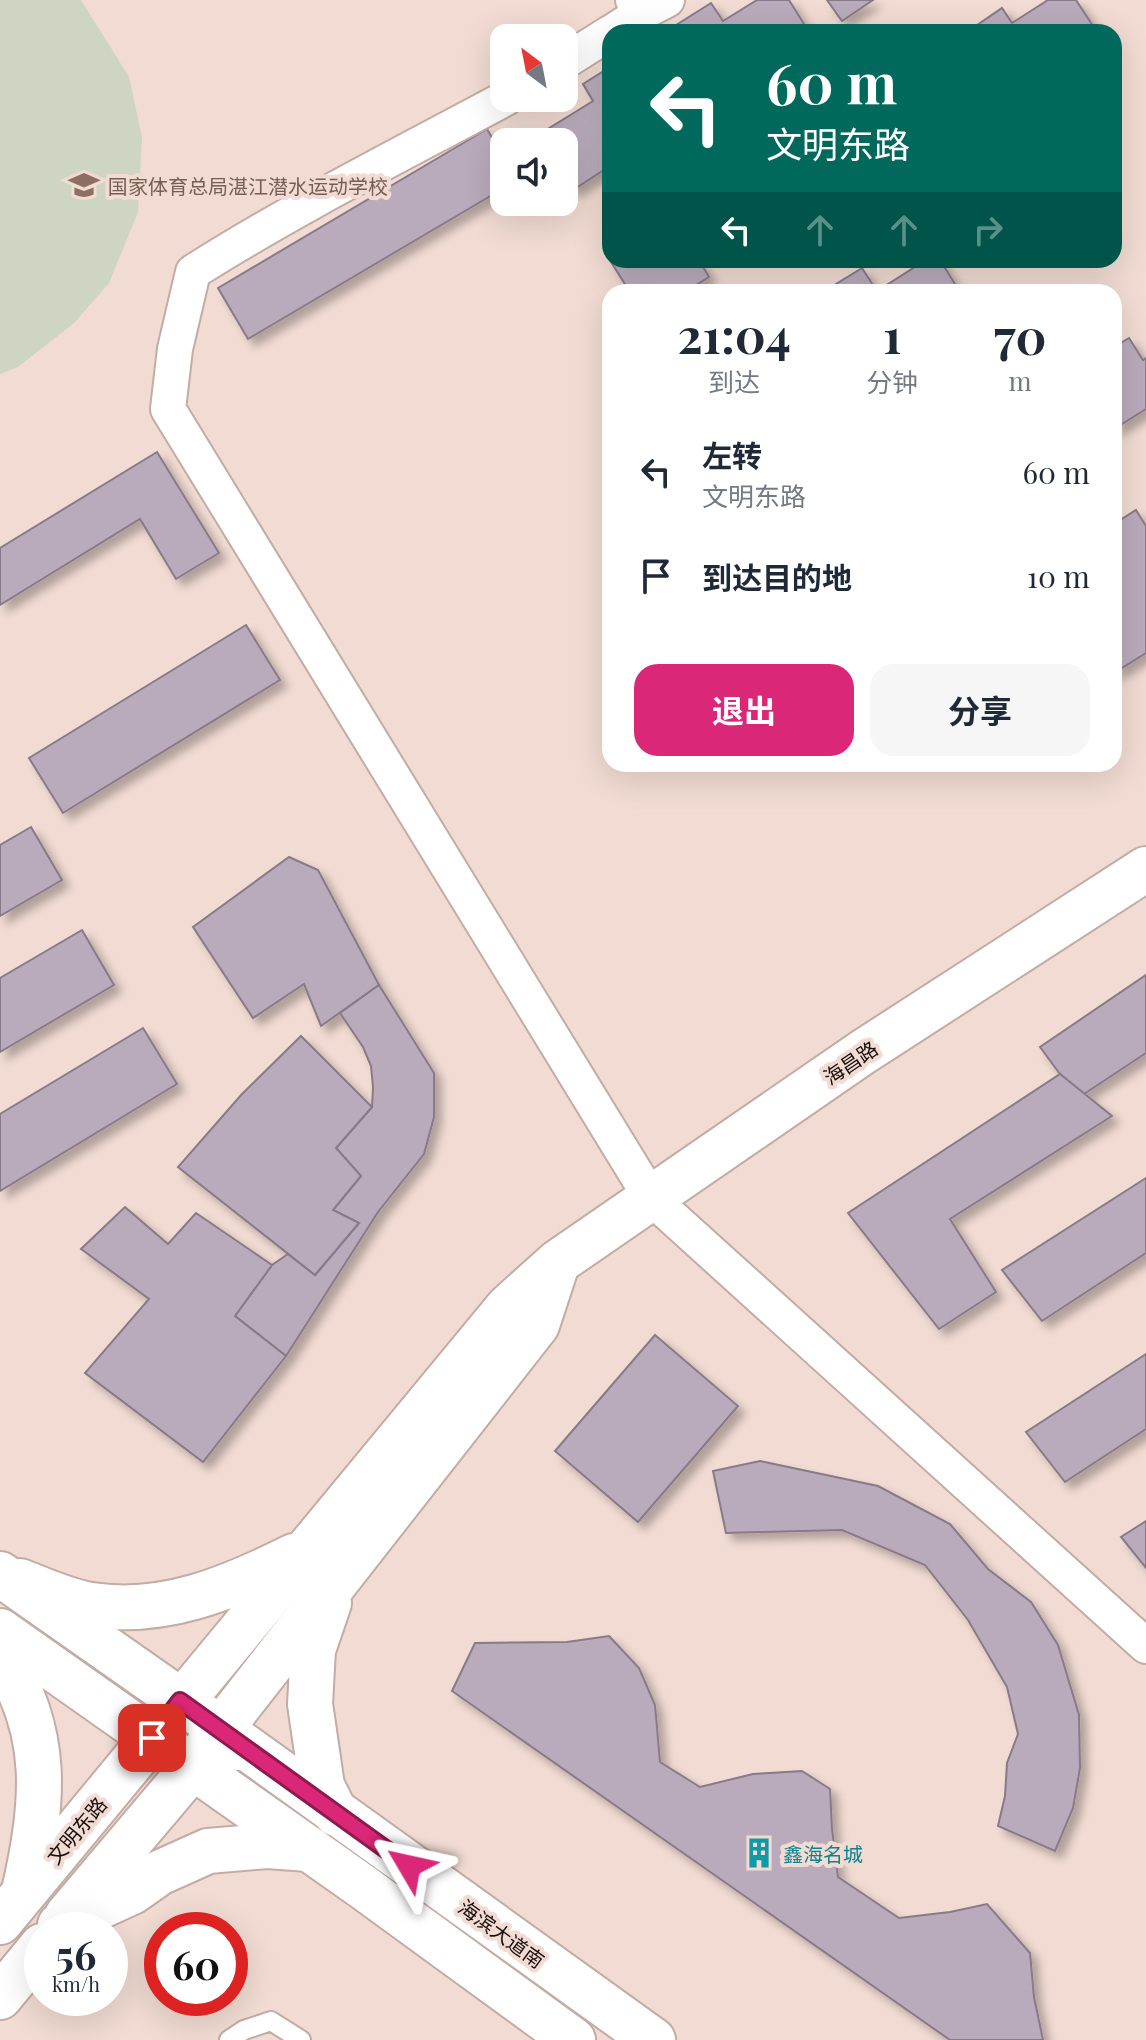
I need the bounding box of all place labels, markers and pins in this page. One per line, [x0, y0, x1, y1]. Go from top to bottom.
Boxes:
school or university icon: 国家体育总局湛江潜水运动学校 [67, 168, 101, 202]
place label: 国家体育总局湛江潜水运动学校 [108, 172, 388, 199]
pin [118, 1704, 186, 1772]
building icon: 鑫海名城 [742, 1836, 776, 1870]
place label: 鑫海名城 [783, 1840, 863, 1867]

